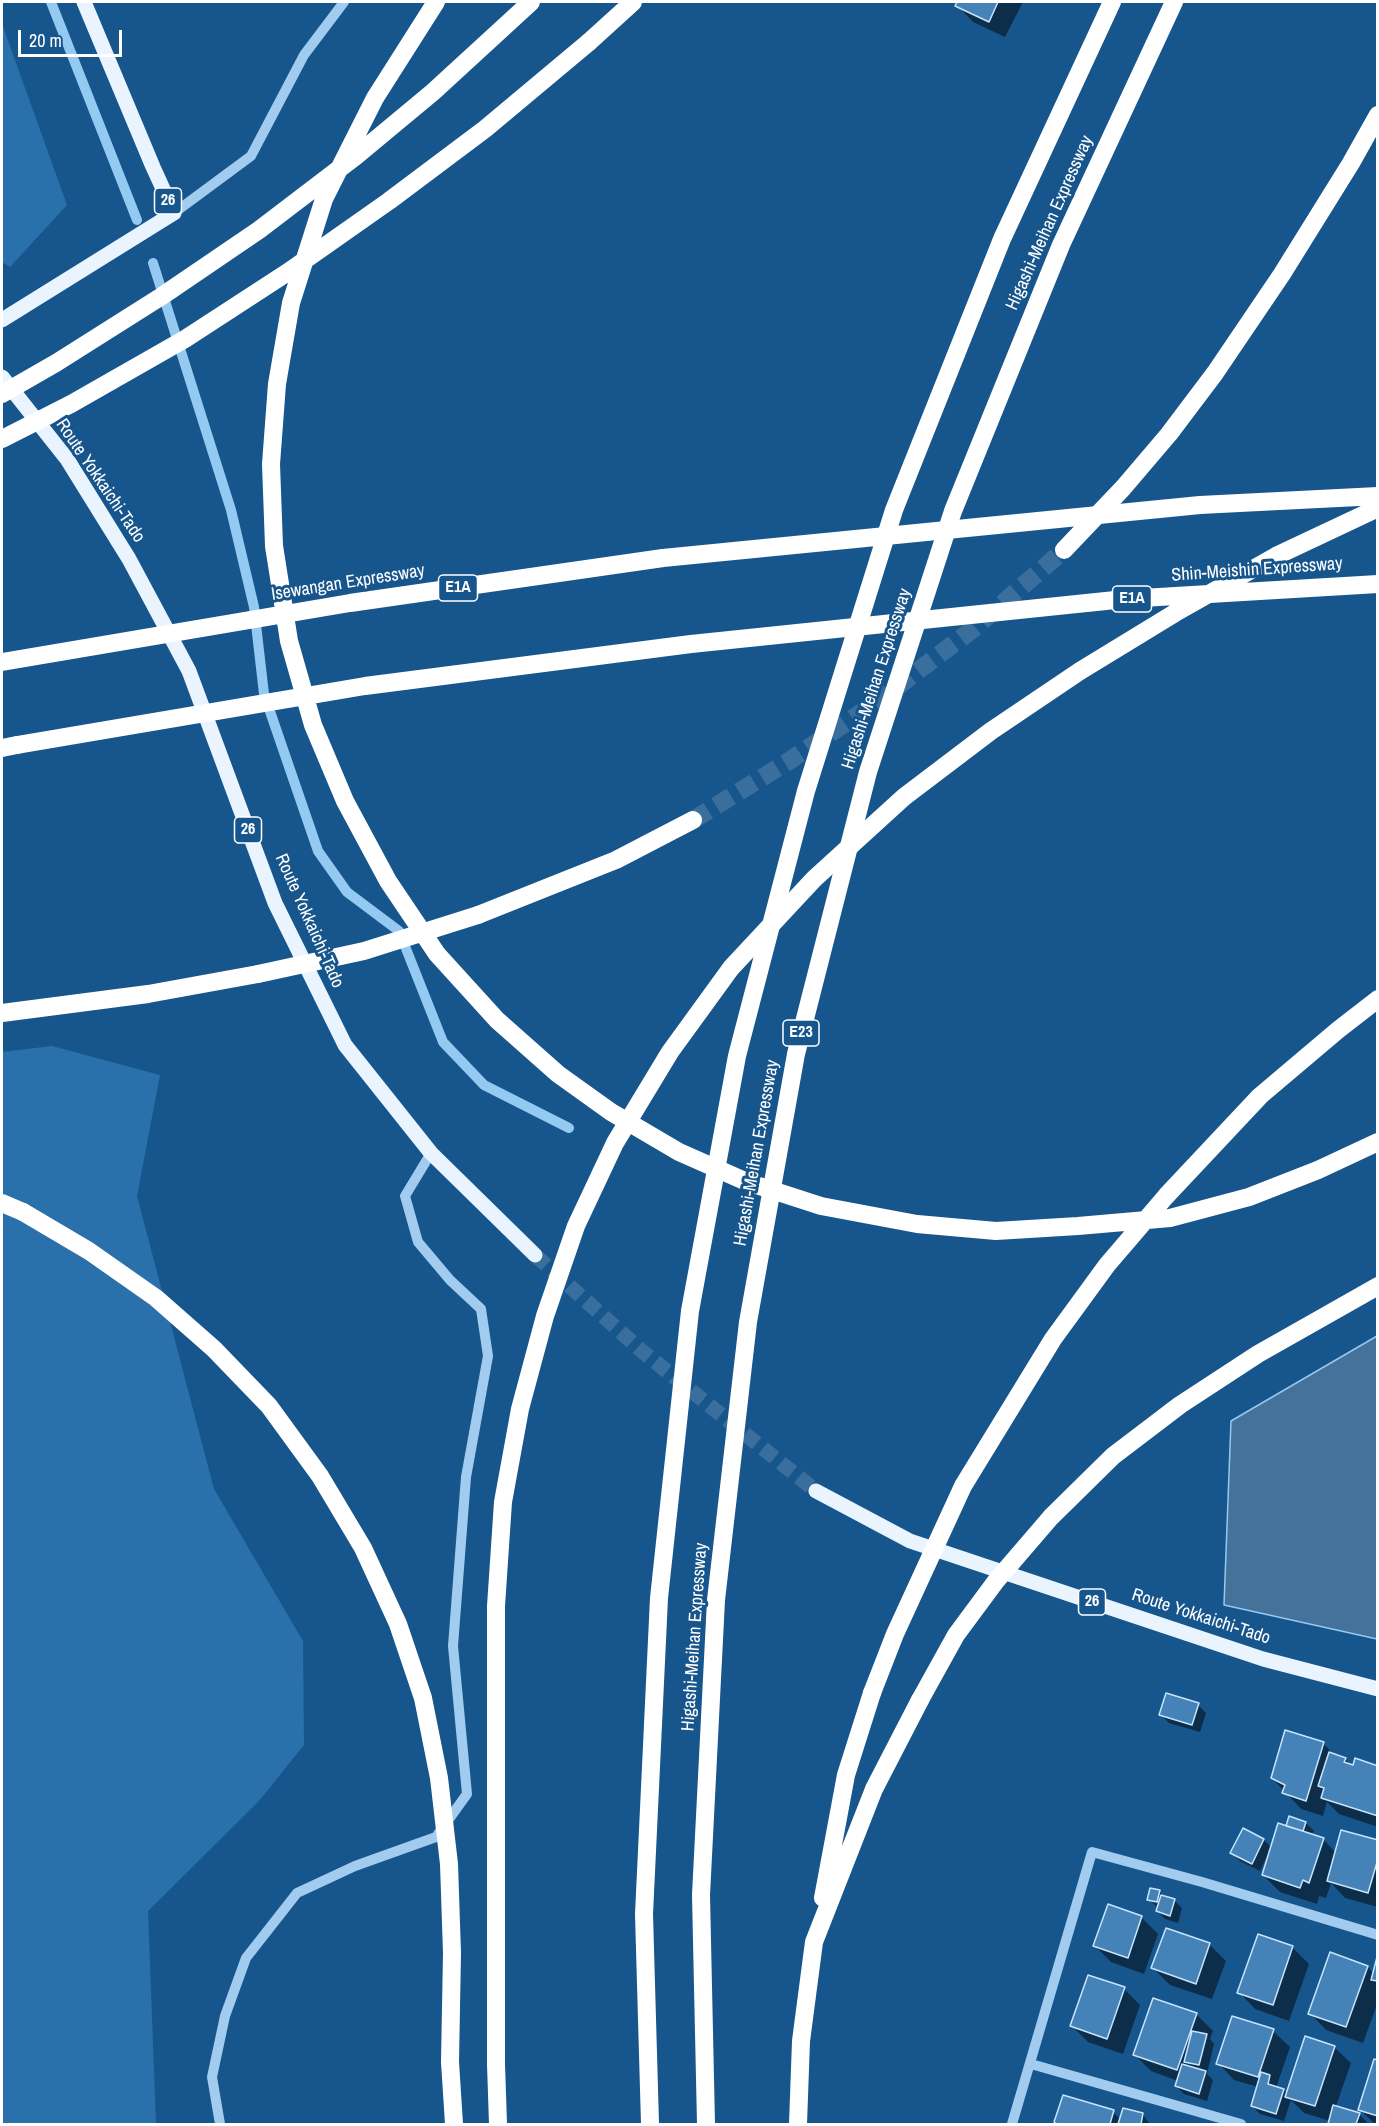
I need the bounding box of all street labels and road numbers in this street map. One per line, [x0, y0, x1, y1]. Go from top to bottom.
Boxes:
street label: Higashi-Meihan Expressway [1002, 132, 1098, 314]
road number: 26 [154, 188, 182, 214]
street label: Route Yokkaichi-Tado [51, 415, 149, 547]
street label: Shin-Meishin Expressway [1171, 553, 1343, 587]
street label: Isewangan Expressway [270, 560, 426, 606]
road number: E1A [438, 575, 478, 601]
street label: Higashi-Meihan Expressway [838, 586, 916, 772]
road number: E1A [1112, 586, 1152, 612]
road number: 26 [234, 817, 262, 843]
street label: Route Yokkaichi-Tado [270, 851, 348, 991]
road number: E23 [783, 1020, 819, 1046]
street label: Higashi-Meihan Expressway [730, 1058, 784, 1248]
street label: Higashi-Meihan Expressway [678, 1542, 712, 1732]
street label: Route Yokkaichi-Tado [1129, 1584, 1273, 1650]
road number: 26 [1078, 1589, 1106, 1615]

